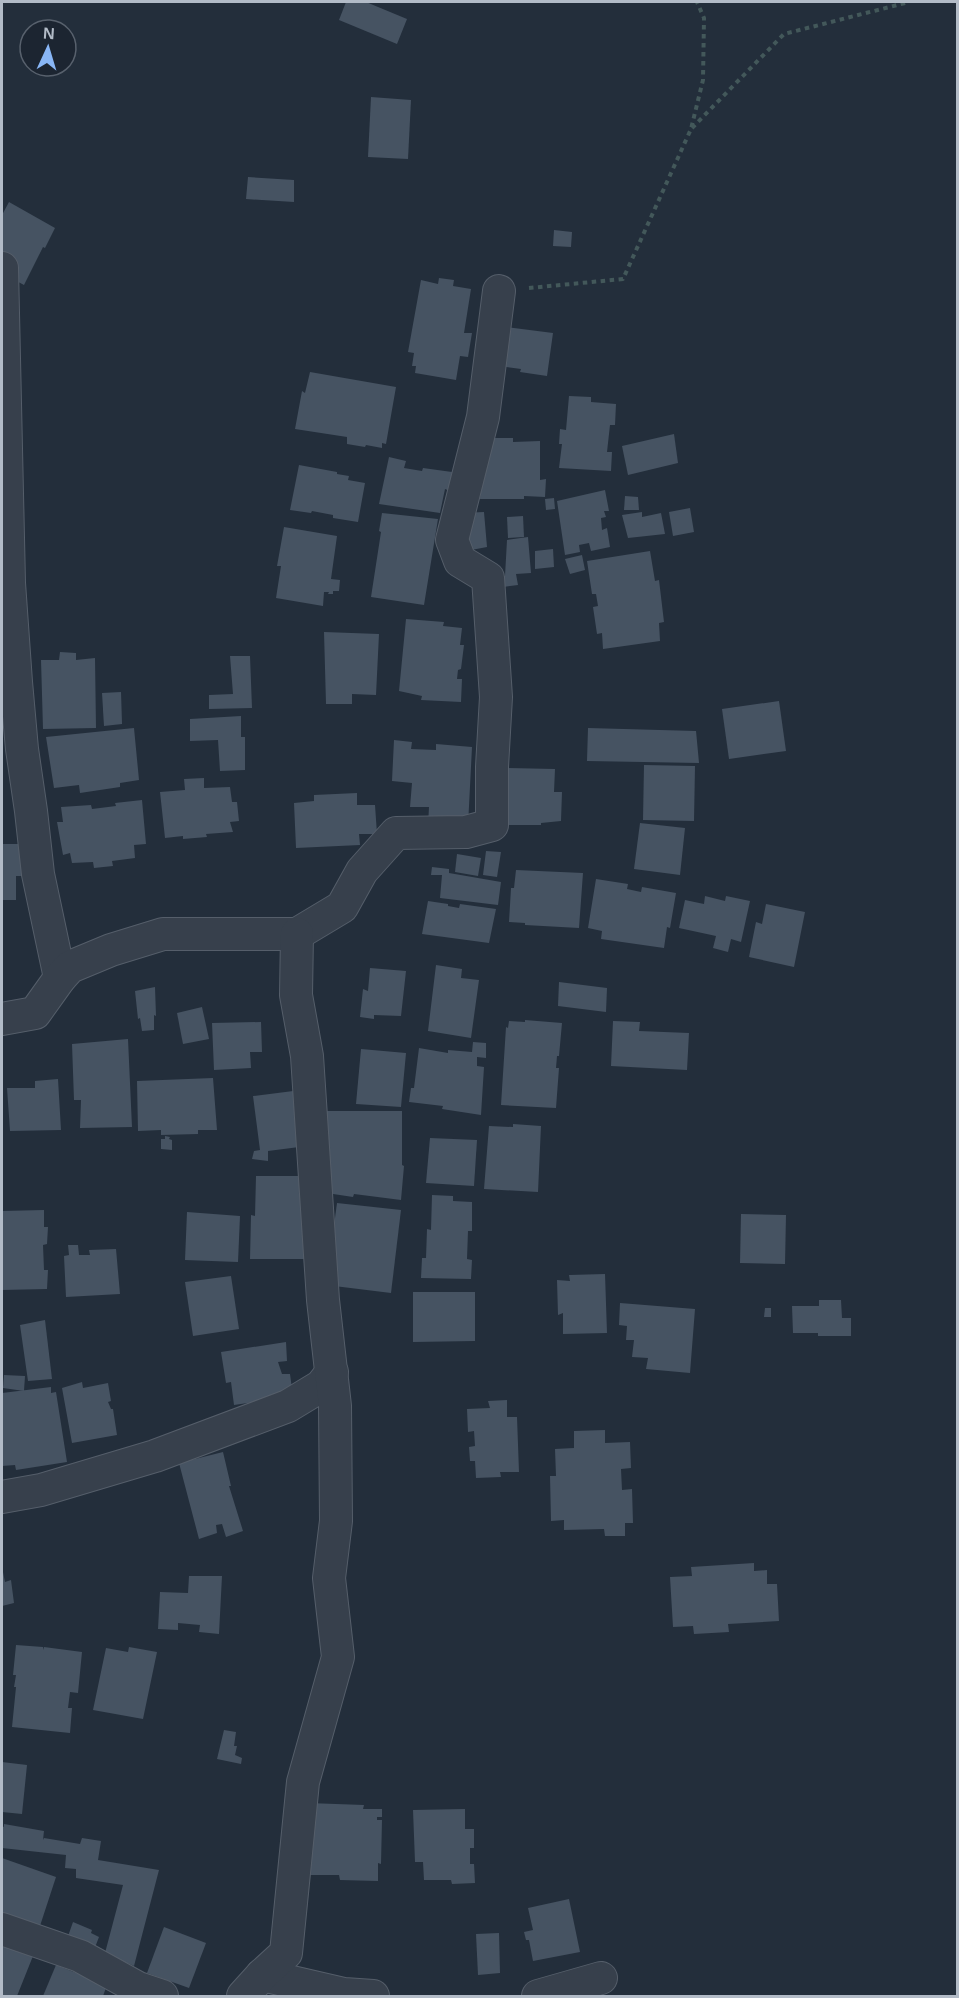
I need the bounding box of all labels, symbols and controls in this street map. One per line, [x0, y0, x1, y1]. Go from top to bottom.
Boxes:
north arrow [18, 18, 78, 78]
text: N [43, 25, 55, 42]

